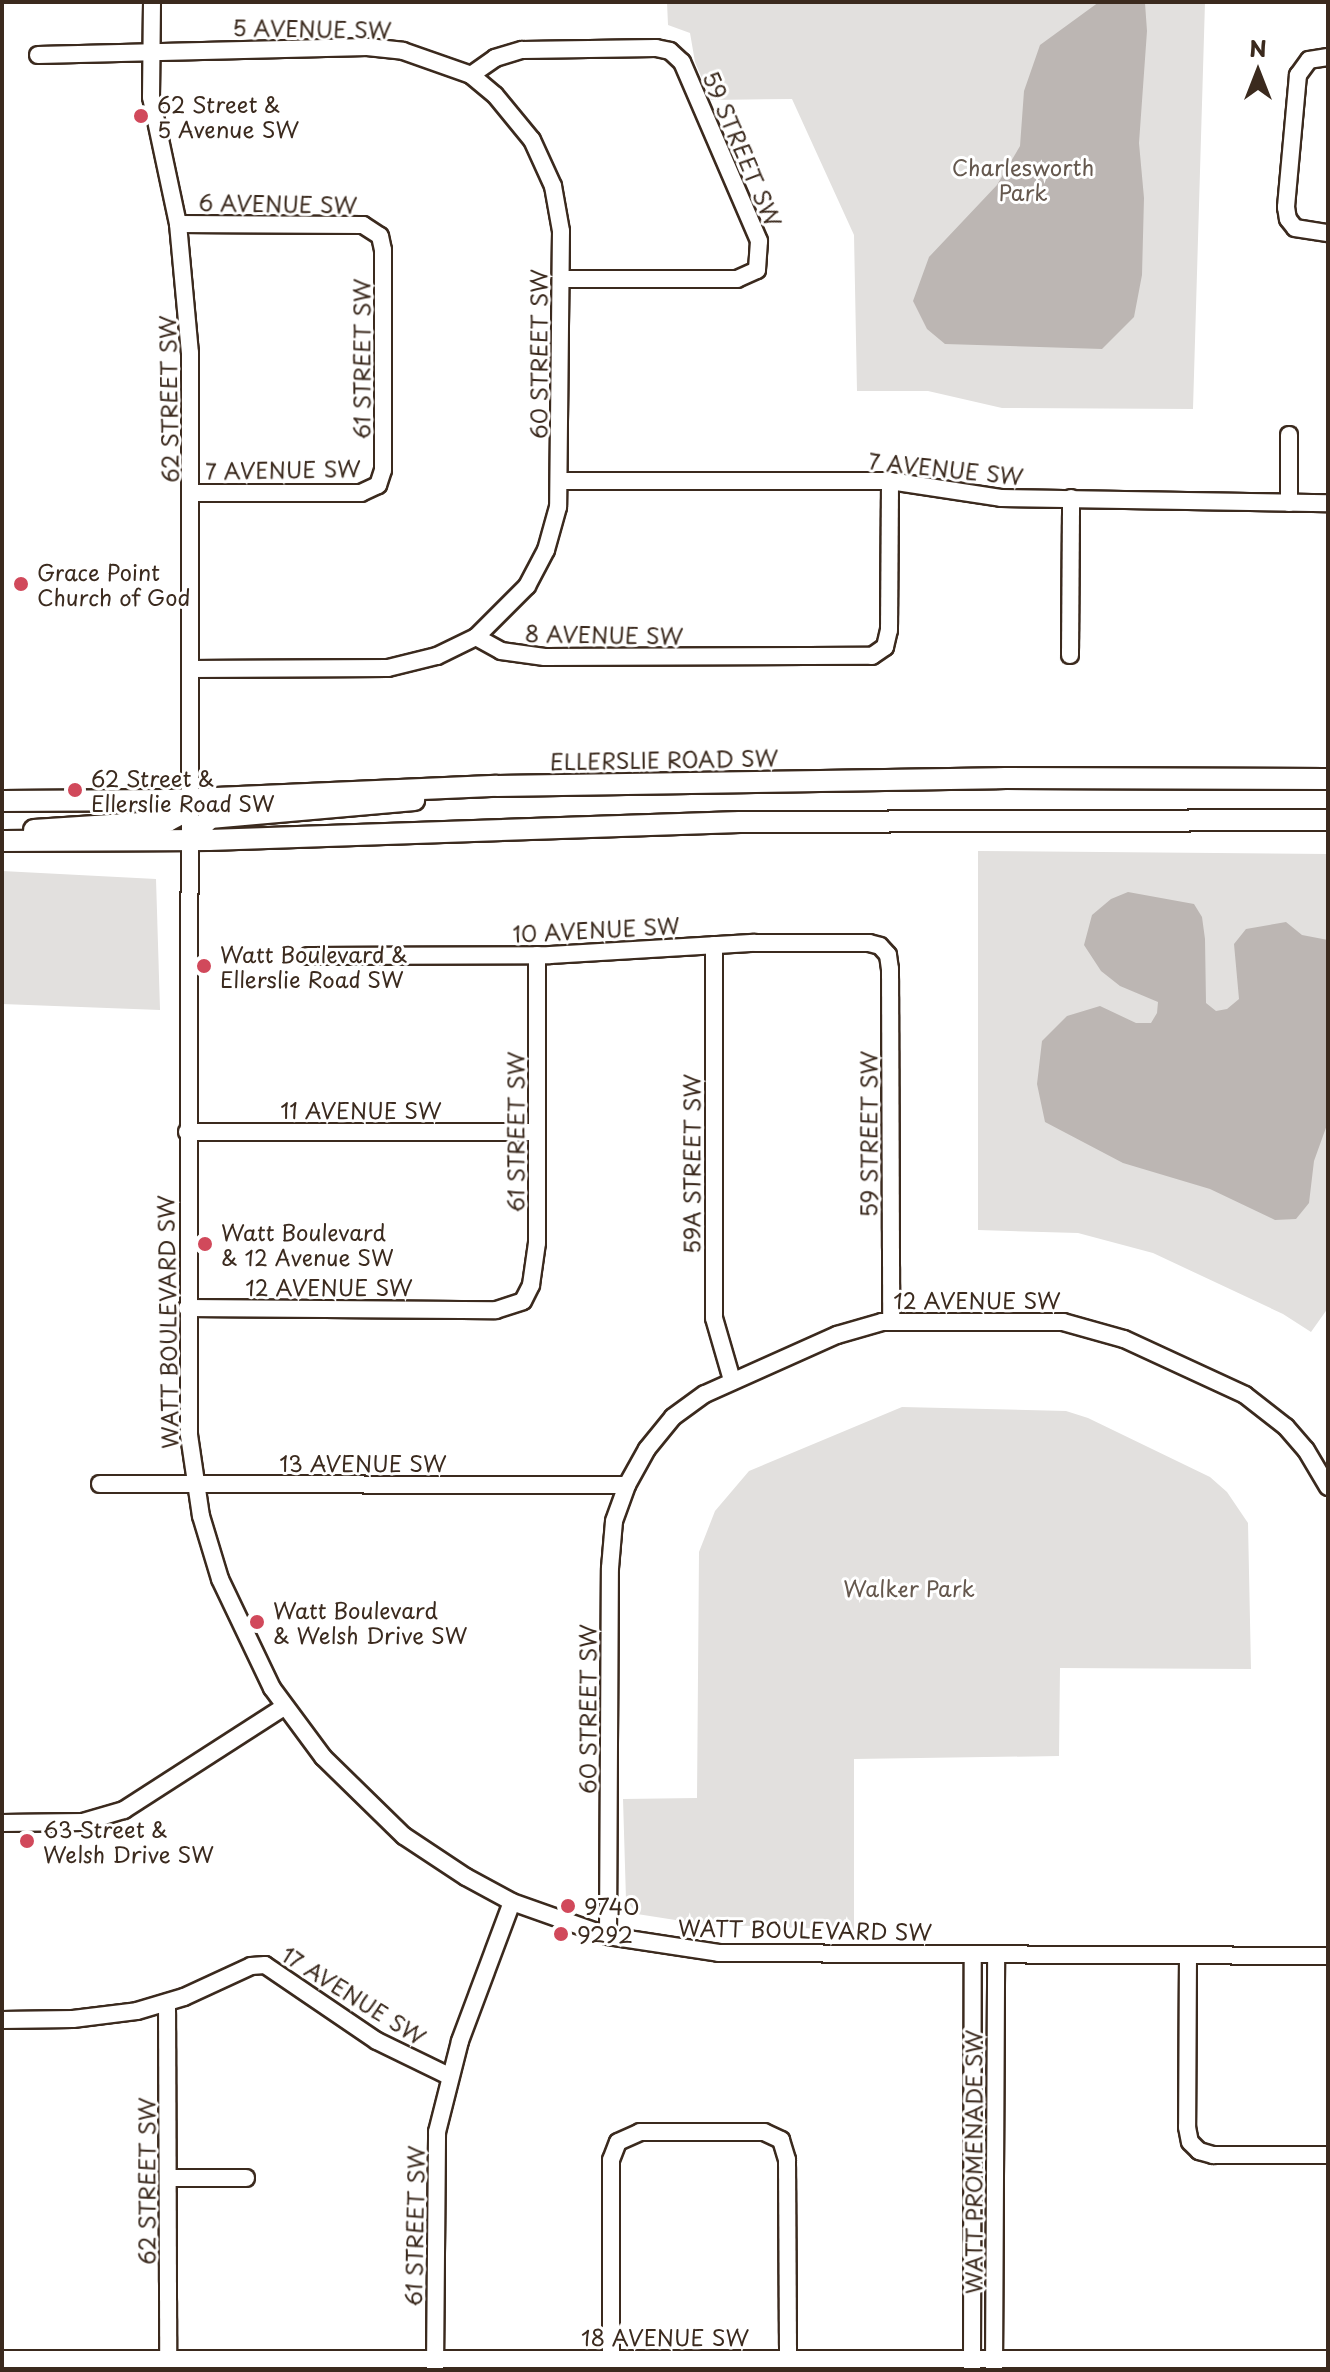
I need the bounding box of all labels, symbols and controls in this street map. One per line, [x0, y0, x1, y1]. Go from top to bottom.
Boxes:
street label: 5 AVENUE SW [234, 13, 390, 43]
text: N [1249, 31, 1267, 64]
north arrow [1218, 32, 1298, 112]
street label: 59 STREET SW [699, 68, 787, 230]
place label: 62 Street & 5 Avenue SW [157, 90, 297, 142]
marker: 62 Street & 5 Avenue SW [132, 107, 150, 125]
park label: Charlesworth Park [952, 153, 1094, 204]
street label: 6 AVENUE SW [199, 188, 357, 218]
street label: 60 STREET SW [525, 270, 551, 438]
street label: 61 STREET SW [348, 278, 374, 440]
street label: 62 STREET SW [153, 316, 183, 482]
street label: 7 AVENUE SW [868, 447, 1024, 489]
street label: 7 AVENUE SW [205, 454, 361, 484]
place label: Grace Point Church of God [37, 558, 191, 610]
marker: Grace Point Church of God [12, 575, 30, 593]
street label: 8 AVENUE SW [526, 619, 682, 649]
street label: ELLERSLIE ROAD SW [549, 744, 779, 774]
place label: 62 Street & Ellerslie Road SW [91, 764, 276, 816]
marker: 62 Street & Ellerslie Road SW [66, 781, 84, 799]
street label: 10 AVENUE SW [511, 911, 681, 947]
place label: Watt Boulevard & Ellerslie Road SW [220, 940, 409, 992]
marker: Watt Boulevard & Ellerslie Road SW [195, 957, 213, 975]
street label: 61 STREET SW [502, 1051, 528, 1213]
street label: 59 STREET SW [855, 1052, 881, 1216]
street label: 59A STREET SW [678, 1073, 704, 1255]
street label: 11 AVENUE SW [281, 1097, 441, 1123]
street label: WATT BOULEVARD SW [152, 1194, 182, 1450]
place label: Watt Boulevard & 12 Avenue SW [221, 1218, 396, 1270]
marker: Watt Boulevard & 12 Avenue SW [196, 1235, 214, 1253]
street label: 12 AVENUE SW [245, 1274, 413, 1300]
street label: 12 AVENUE SW [893, 1287, 1061, 1313]
street label: 13 AVENUE SW [280, 1450, 446, 1476]
park label: Walker Park [842, 1575, 976, 1601]
place label: Watt Boulevard & Welsh Drive SW [273, 1596, 467, 1648]
marker: Watt Boulevard & Welsh Drive SW [248, 1613, 266, 1631]
street label: 60 STREET SW [574, 1625, 600, 1793]
place label: 63 Street & Welsh Drive SW [43, 1815, 213, 1866]
marker: 63 Street & Welsh Drive SW [18, 1832, 36, 1850]
place label: 9740 [584, 1893, 639, 1919]
marker: 9740 [559, 1897, 577, 1915]
street label: WATT BOULEVARD SW [677, 1914, 933, 1944]
place label: 9292 [577, 1921, 633, 1947]
marker: 9292 [552, 1925, 570, 1943]
street label: 17 AVENUE SW [278, 1940, 430, 2050]
street label: WATT PROMENADE SW [960, 2029, 986, 2295]
street label: 62 STREET SW [133, 2098, 159, 2264]
street label: 61 STREET SW [399, 2145, 429, 2307]
street label: 18 AVENUE SW [582, 2324, 748, 2350]

